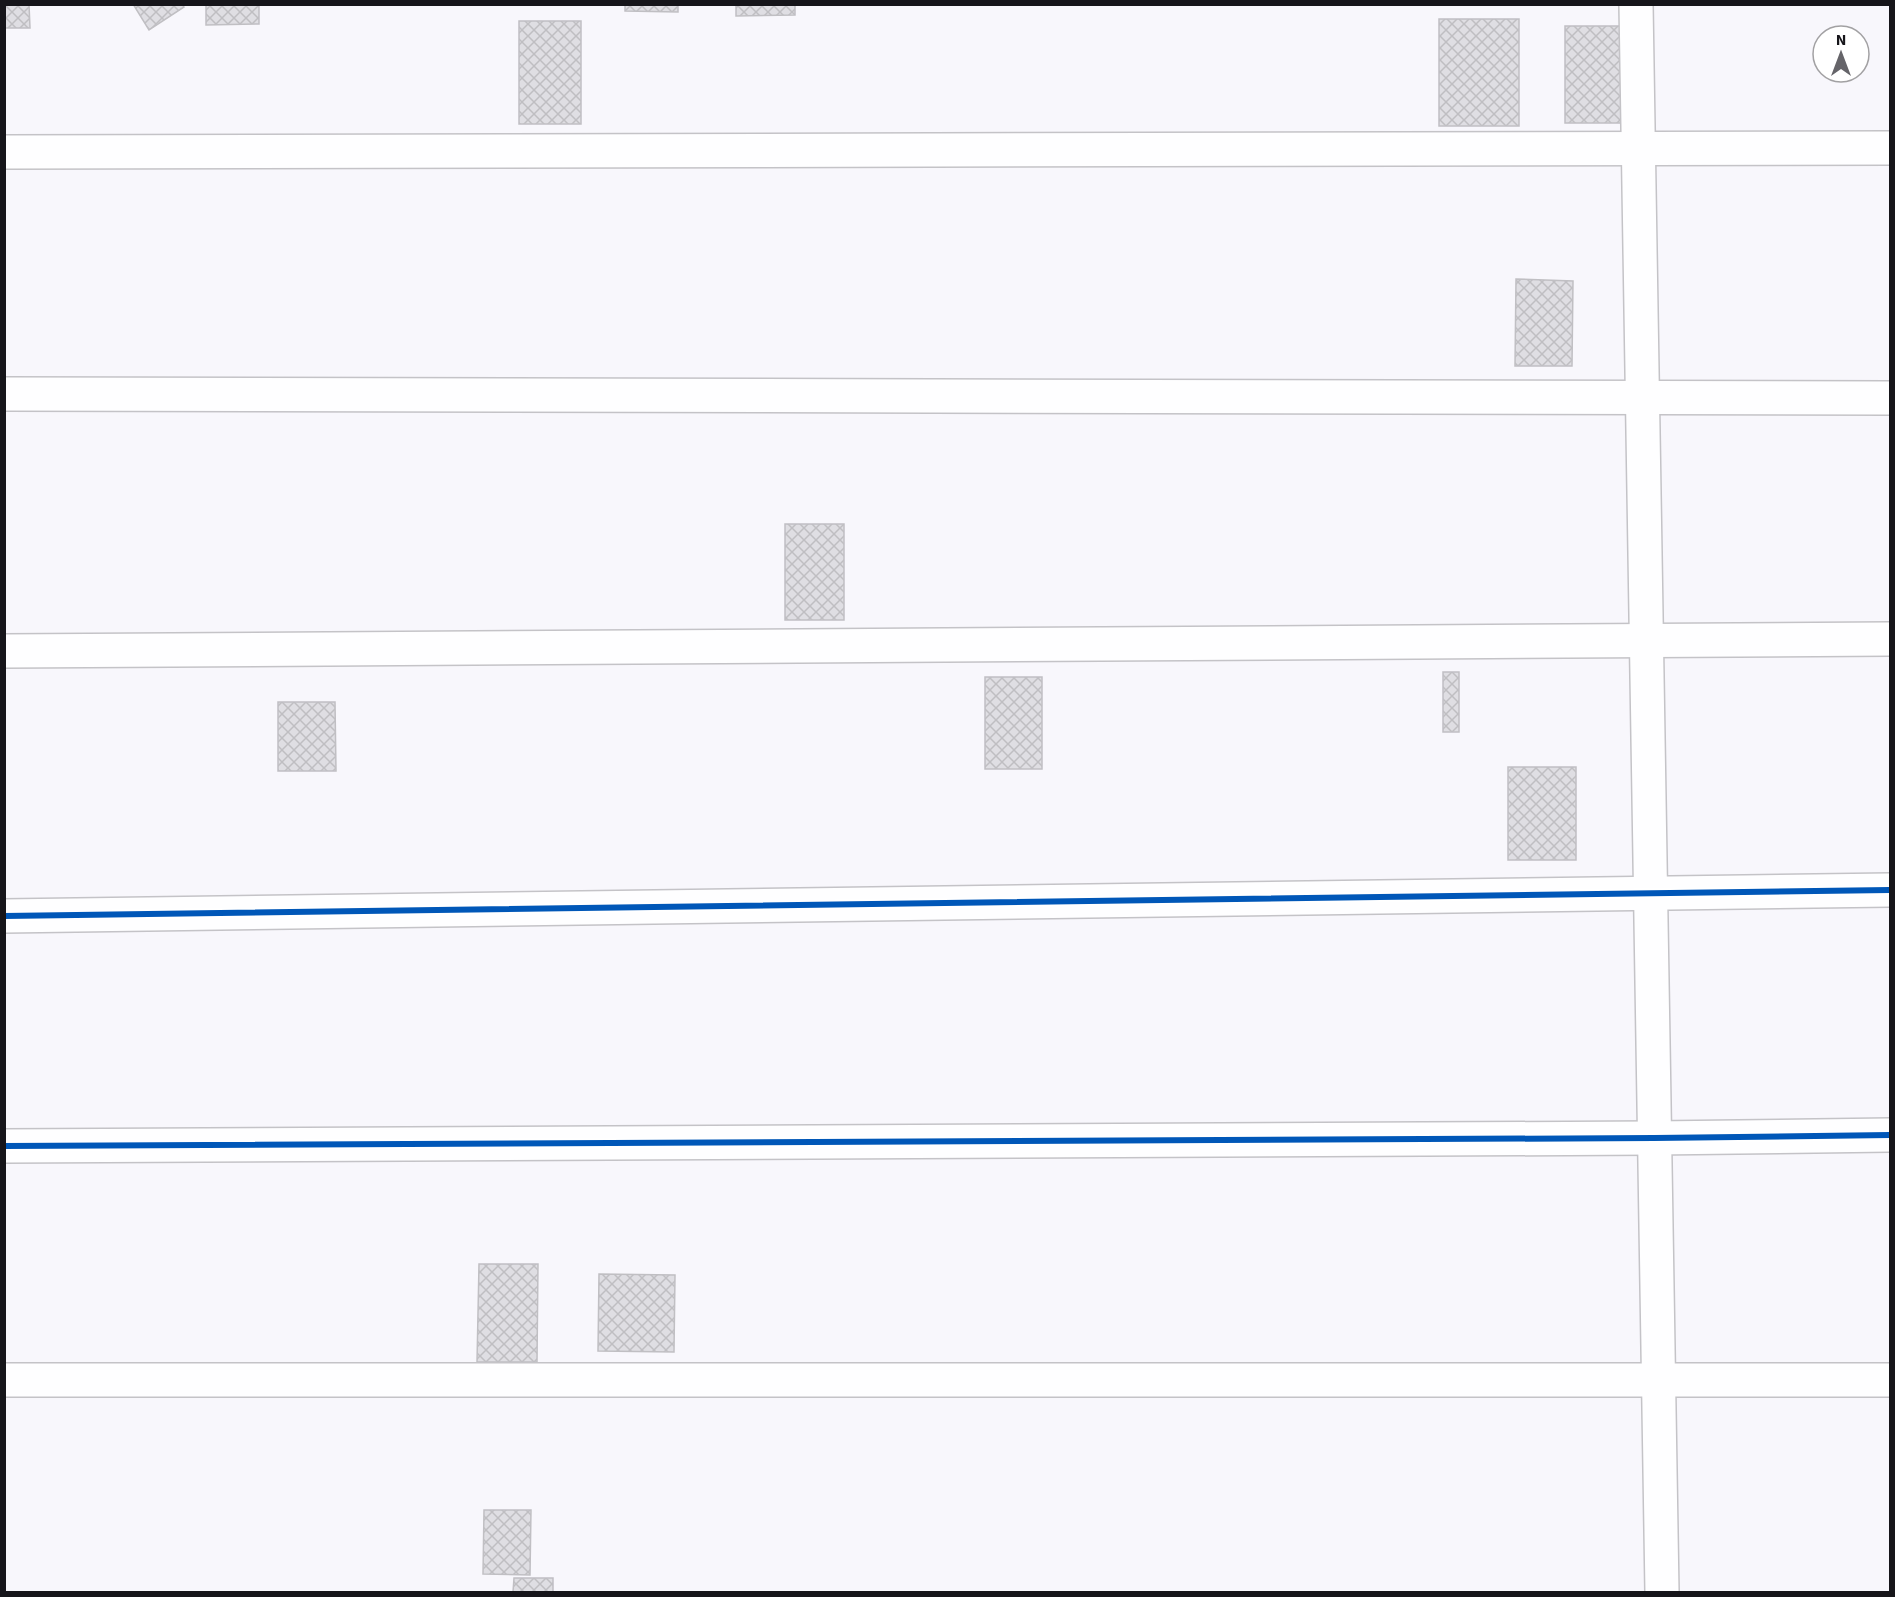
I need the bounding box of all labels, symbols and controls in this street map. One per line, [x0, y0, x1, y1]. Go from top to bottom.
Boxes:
north arrow [1811, 24, 1871, 84]
text: N [1836, 29, 1846, 51]

